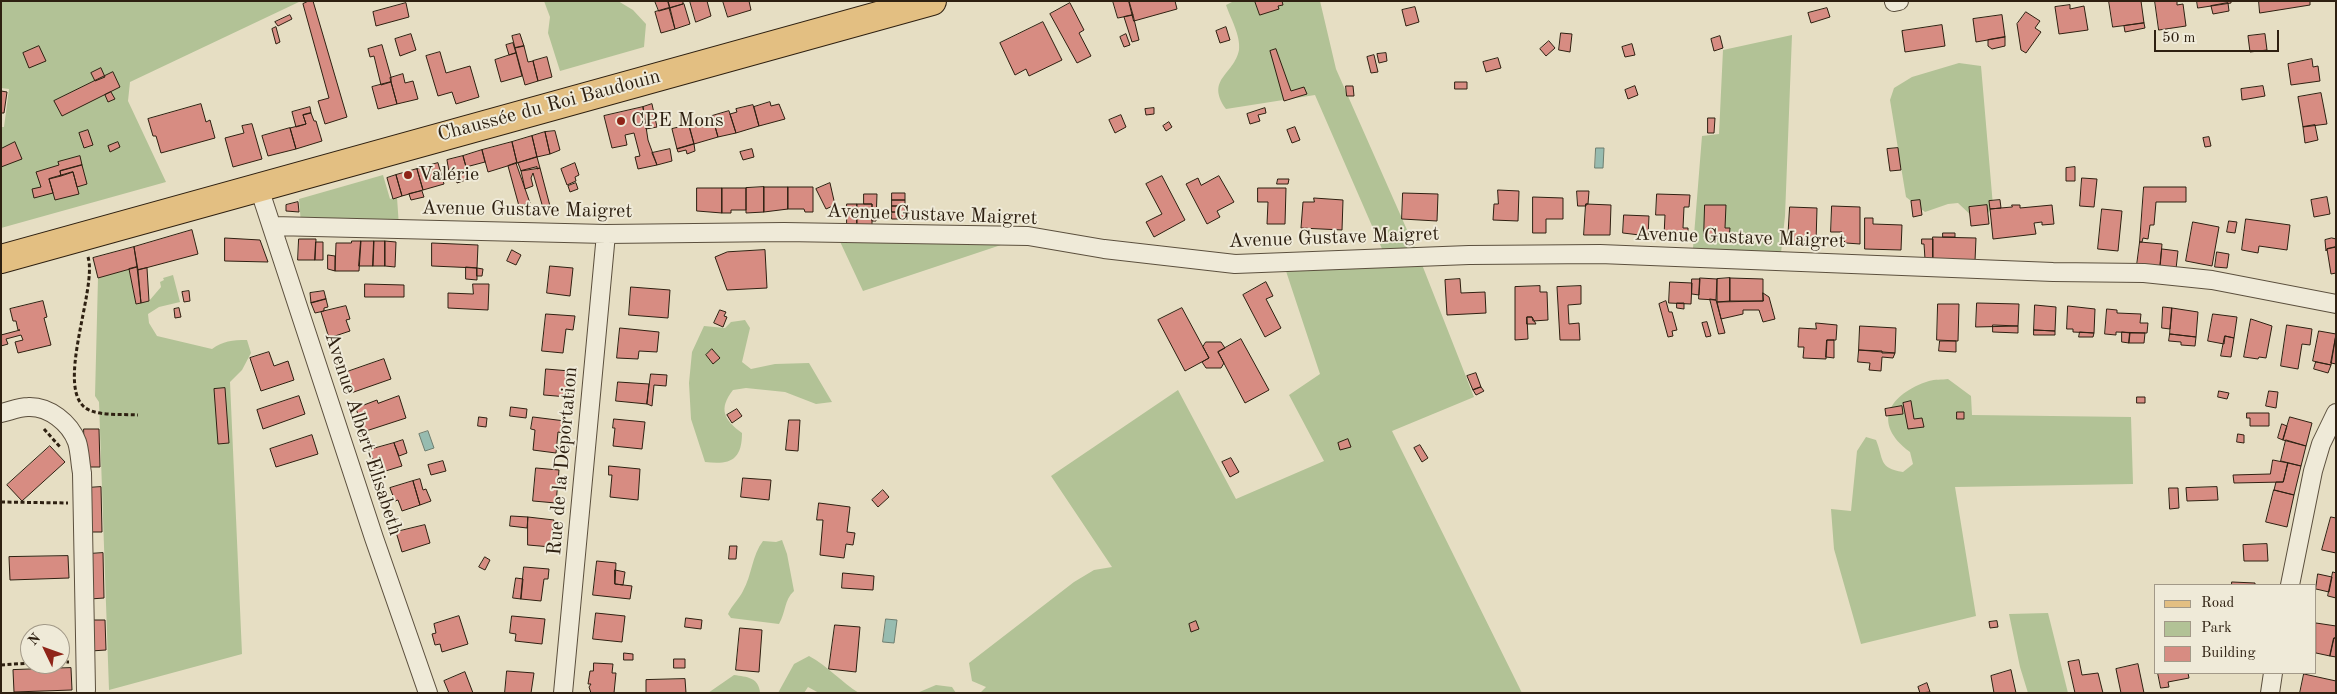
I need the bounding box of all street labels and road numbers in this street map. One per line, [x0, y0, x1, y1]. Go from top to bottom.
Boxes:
street label: Chaussée du Roi Baudouin [435, 65, 663, 147]
street label: Avenue Gustave Maigret [421, 196, 633, 224]
street label: Avenue Gustave Maigret [826, 199, 1038, 231]
street label: Avenue Gustave Maigret [1228, 222, 1440, 254]
street label: Avenue Gustave Maigret [1634, 222, 1846, 254]
street label: Avenue Albert-Elisabeth [319, 329, 407, 539]
street label: Rue de la Déportation [543, 366, 583, 556]

